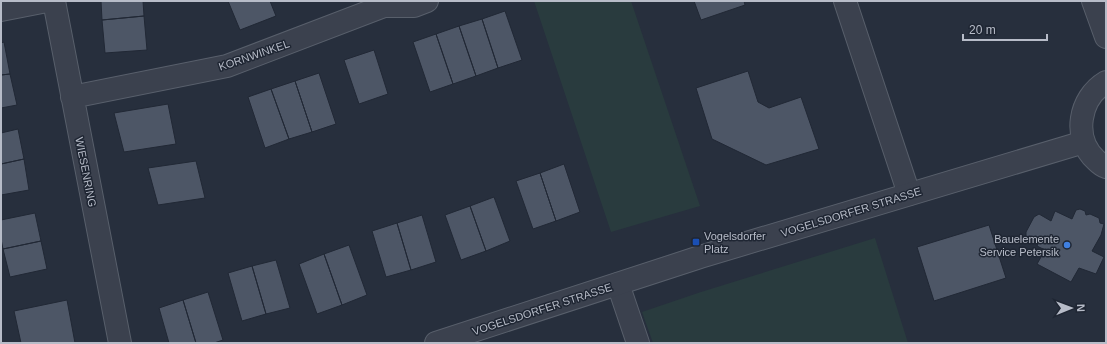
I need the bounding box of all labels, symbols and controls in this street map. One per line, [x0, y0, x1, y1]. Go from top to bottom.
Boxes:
scale bar [963, 16, 1047, 42]
text: 20 m [969, 23, 996, 37]
street label: KORNWINKEL [217, 37, 291, 73]
street label: WIESENRING [73, 136, 99, 208]
street label: VOGELSDORFER STRASSE [779, 185, 923, 239]
place label: Vogelsdorfer Platz [704, 230, 766, 255]
place label: Bauelemente Service Petersik [980, 233, 1059, 258]
marker: Vogelsdorfer Platz [691, 237, 701, 247]
marker: Bauelemente Service Petersik [1062, 240, 1072, 250]
street label: VOGELSDORFER STRASSE [471, 281, 613, 337]
north arrow [1051, 288, 1091, 328]
text: N [1075, 304, 1087, 312]

